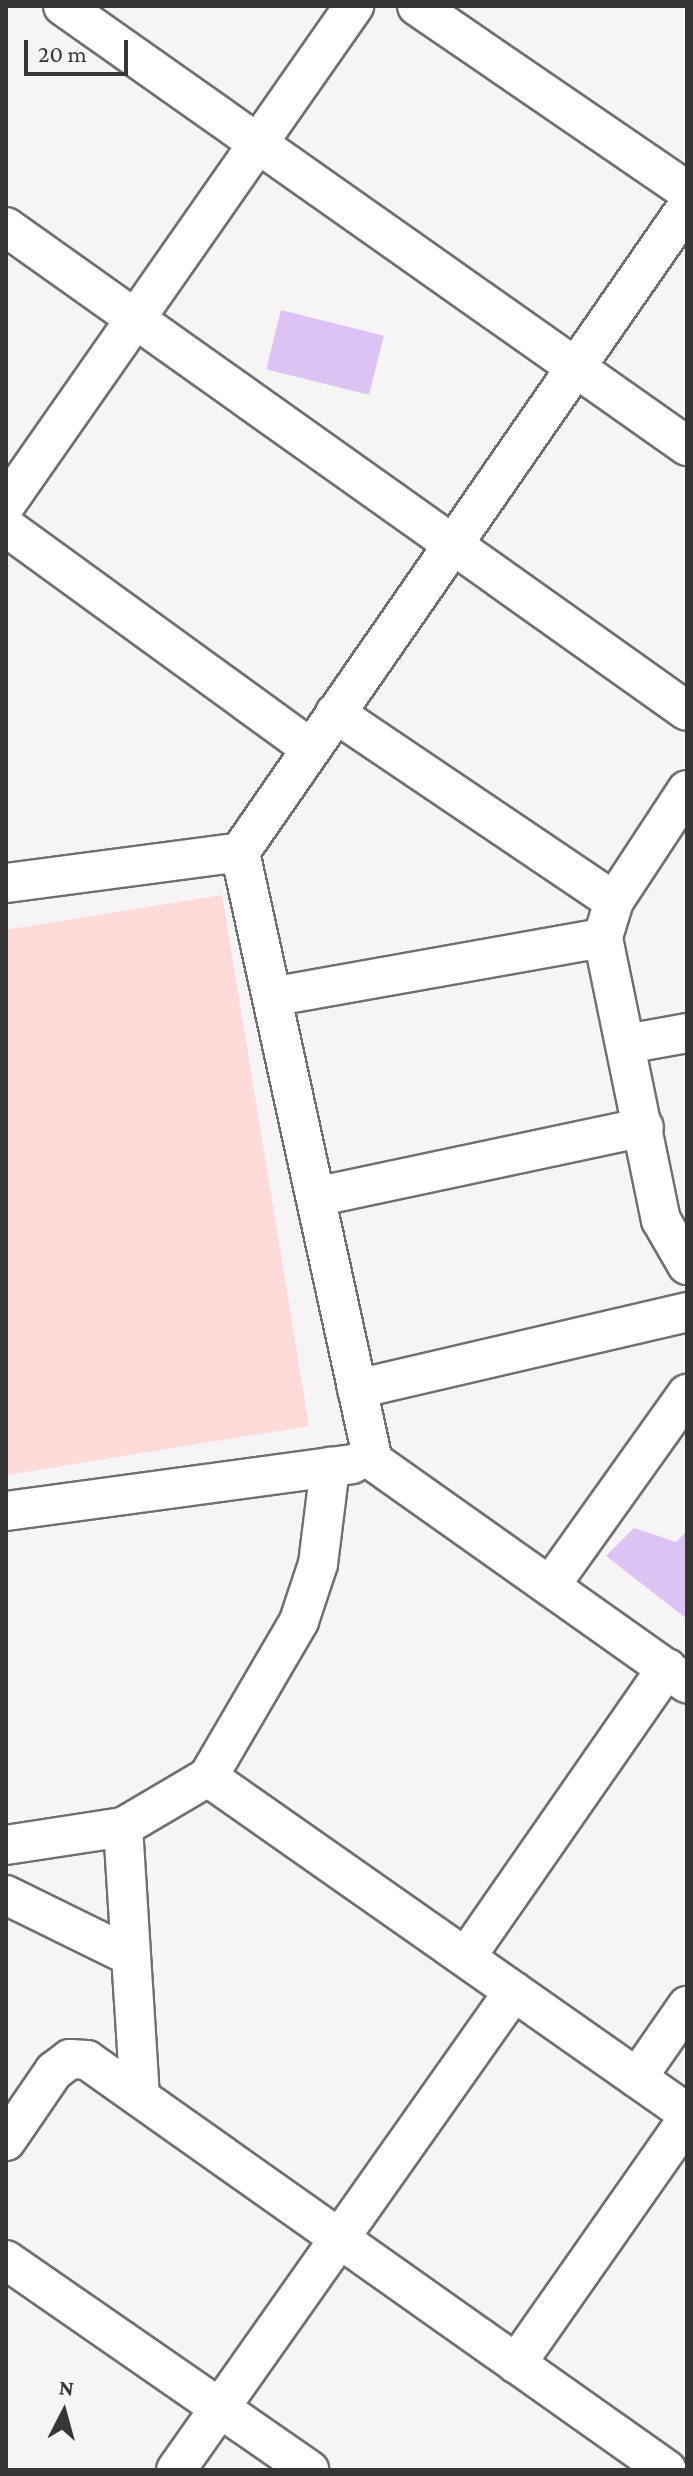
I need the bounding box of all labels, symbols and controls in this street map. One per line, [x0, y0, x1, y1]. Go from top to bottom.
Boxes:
scale bar [28, 24, 132, 74]
text: 20 m [38, 40, 87, 67]
north arrow [24, 2372, 104, 2452]
text: N [58, 2374, 75, 2401]

